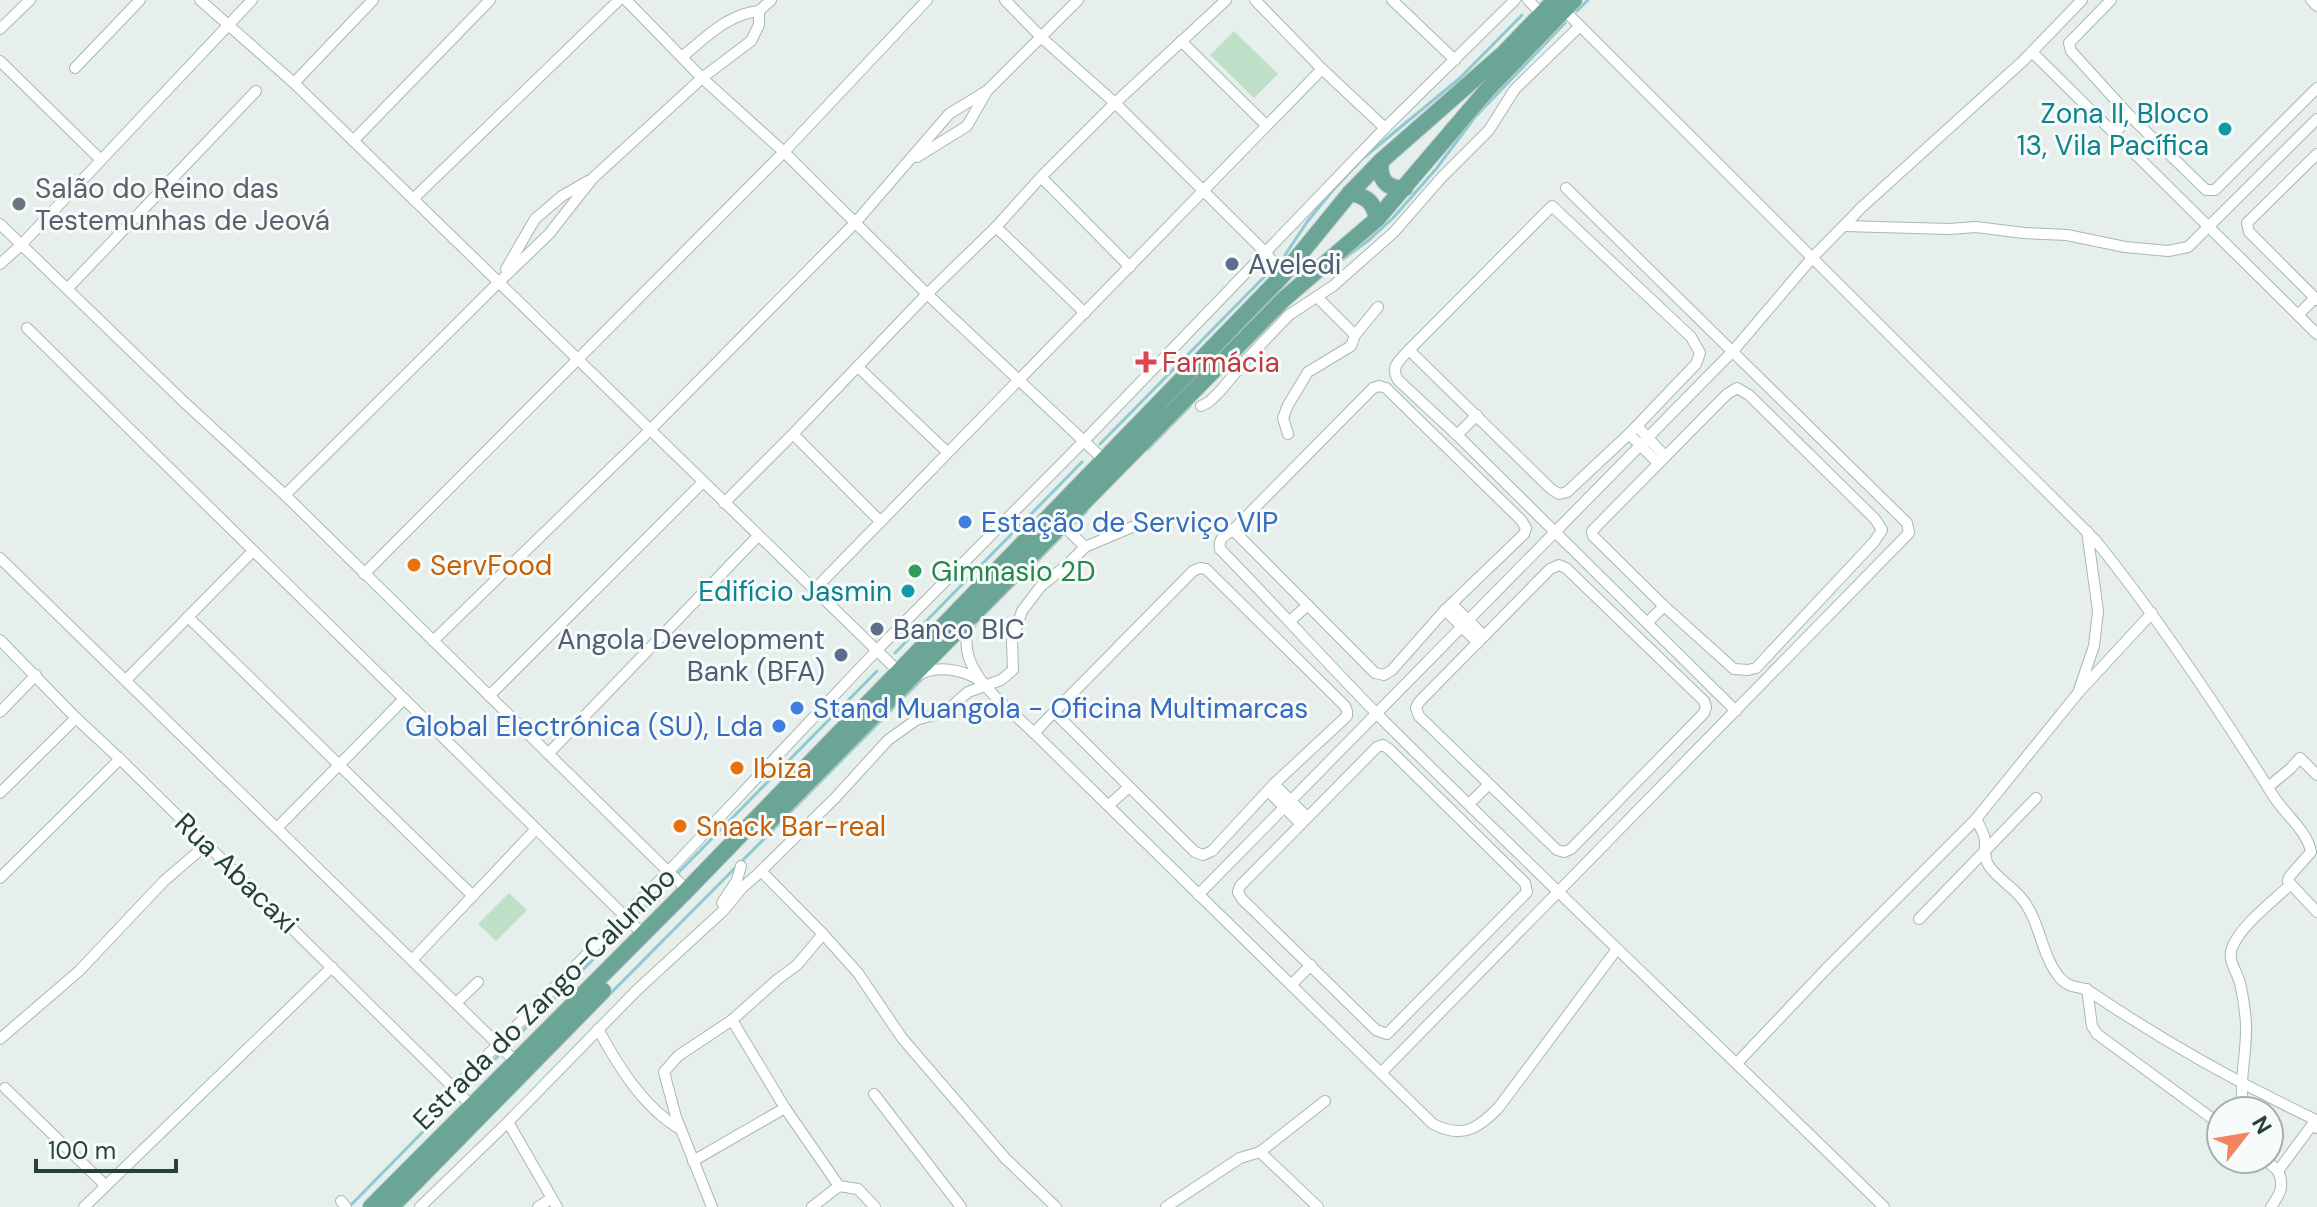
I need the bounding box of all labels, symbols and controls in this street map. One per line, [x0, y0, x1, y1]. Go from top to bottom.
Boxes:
place label: Zona II, Bloco 13, Vila Pacífica [2017, 95, 2209, 164]
marker: Zona II, Bloco 13, Vila Pacífica [2216, 120, 2234, 138]
place label: Salão do Reino das Testemunhas de Jeová [35, 170, 330, 239]
marker: Salão do Reino das Testemunhas de Jeová [10, 195, 28, 213]
place label: Aveledi [1248, 246, 1342, 283]
marker: Aveledi [1223, 255, 1241, 273]
place label: Farmácia [1162, 344, 1280, 381]
marker: Farmácia [1137, 353, 1155, 371]
place label: Estação de Serviço VIP [981, 504, 1278, 541]
marker: Estação de Serviço VIP [956, 513, 974, 531]
place label: ServFood [430, 547, 552, 584]
place label: Gimnasio 2D [931, 553, 1095, 590]
marker: ServFood [405, 556, 423, 574]
marker: Gimnasio 2D [906, 562, 924, 580]
place label: Edifício Jasmin [698, 573, 892, 610]
marker: Edifício Jasmin [899, 582, 917, 600]
place label: Banco BIC [893, 611, 1025, 648]
marker: Banco BIC [868, 620, 886, 638]
place label: Angola Development Bank (BFA) [557, 621, 825, 690]
marker: Angola Development Bank (BFA) [832, 646, 850, 664]
place label: Stand Muangola - Oficina Multimarcas [813, 690, 1308, 727]
marker: Stand Muangola - Oficina Multimarcas [788, 699, 806, 717]
place label: Global Electrónica (SU), Lda [405, 708, 763, 745]
marker: Global Electrónica (SU), Lda [770, 717, 788, 735]
place label: Ibiza [753, 750, 812, 787]
marker: Ibiza [728, 759, 746, 777]
street label: Rua Abacaxi [167, 805, 307, 942]
place label: Snack Bar-real [696, 808, 886, 845]
marker: Snack Bar-real [671, 817, 689, 835]
street label: Estrada do Zango-Calumbo [405, 859, 684, 1138]
north arrow [2205, 1095, 2285, 1175]
text: N [2245, 1111, 2278, 1139]
scale bar [36, 1123, 176, 1173]
text: 100 m [48, 1135, 116, 1166]

